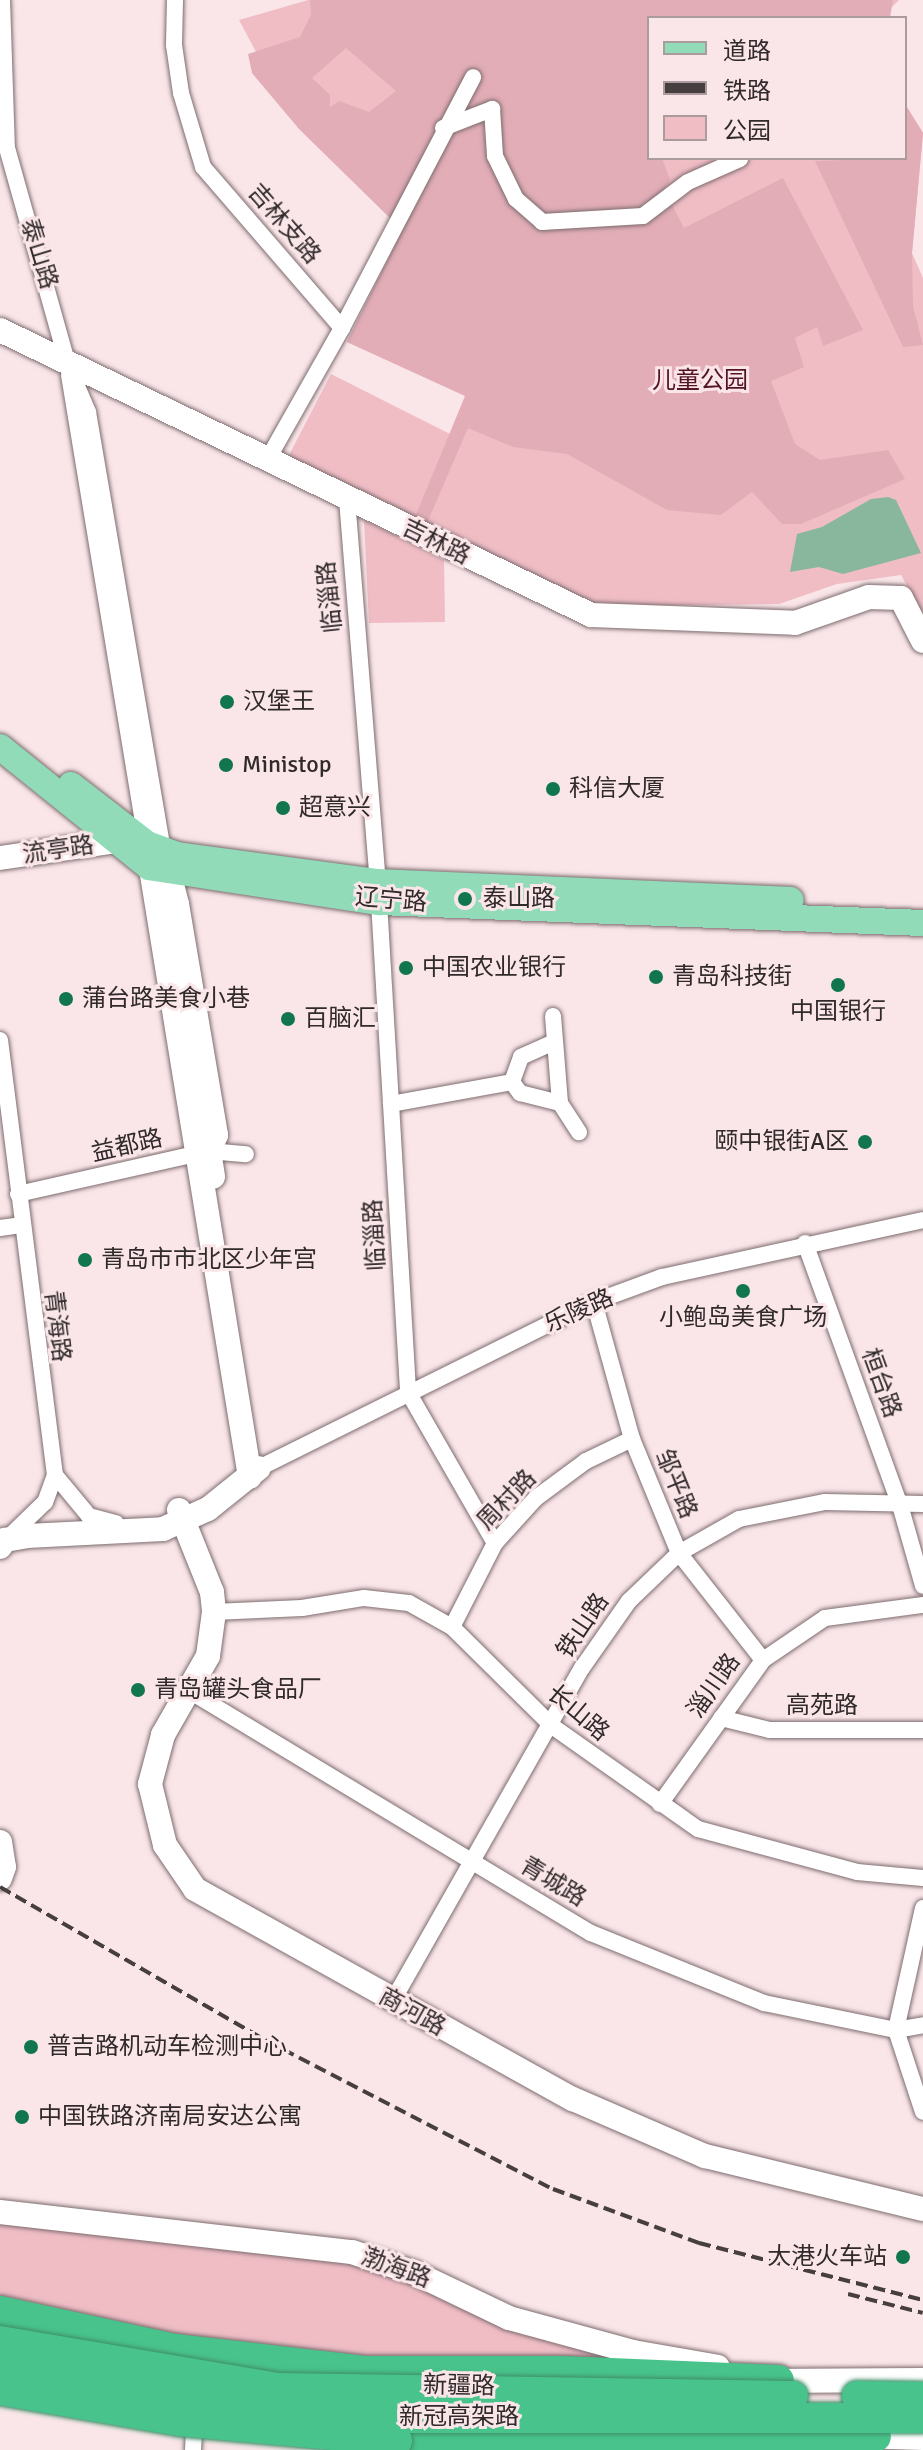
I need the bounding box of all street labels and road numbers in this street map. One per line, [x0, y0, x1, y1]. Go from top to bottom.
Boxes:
street label: 吉林支路 [242, 178, 326, 270]
street label: 泰山路 [15, 215, 63, 293]
street label: 吉林路 [397, 513, 475, 571]
street label: 临淄路 [312, 560, 348, 634]
street label: 流亭路 [20, 831, 96, 869]
street label: 辽宁路 [354, 883, 428, 917]
street label: 益都路 [89, 1124, 165, 1168]
street label: 临淄路 [359, 1198, 391, 1272]
street label: 乐陵路 [540, 1283, 618, 1339]
street label: 青海路 [38, 1289, 76, 1363]
street label: 桓台路 [855, 1344, 907, 1422]
street label: 邹平路 [649, 1445, 703, 1523]
street label: 周村路 [472, 1464, 542, 1536]
street label: 铁山路 [551, 1588, 615, 1664]
street label: 淄川路 [682, 1648, 746, 1724]
street label: 长山路 [541, 1679, 615, 1747]
street label: 高苑路 [786, 1692, 858, 1720]
street label: 青城路 [515, 1851, 591, 1913]
street label: 商河路 [374, 1982, 450, 2042]
street label: 渤海路 [357, 2242, 435, 2294]
street label: 新疆路 [423, 2371, 495, 2401]
street label: 新冠高架路 [399, 2403, 519, 2431]

